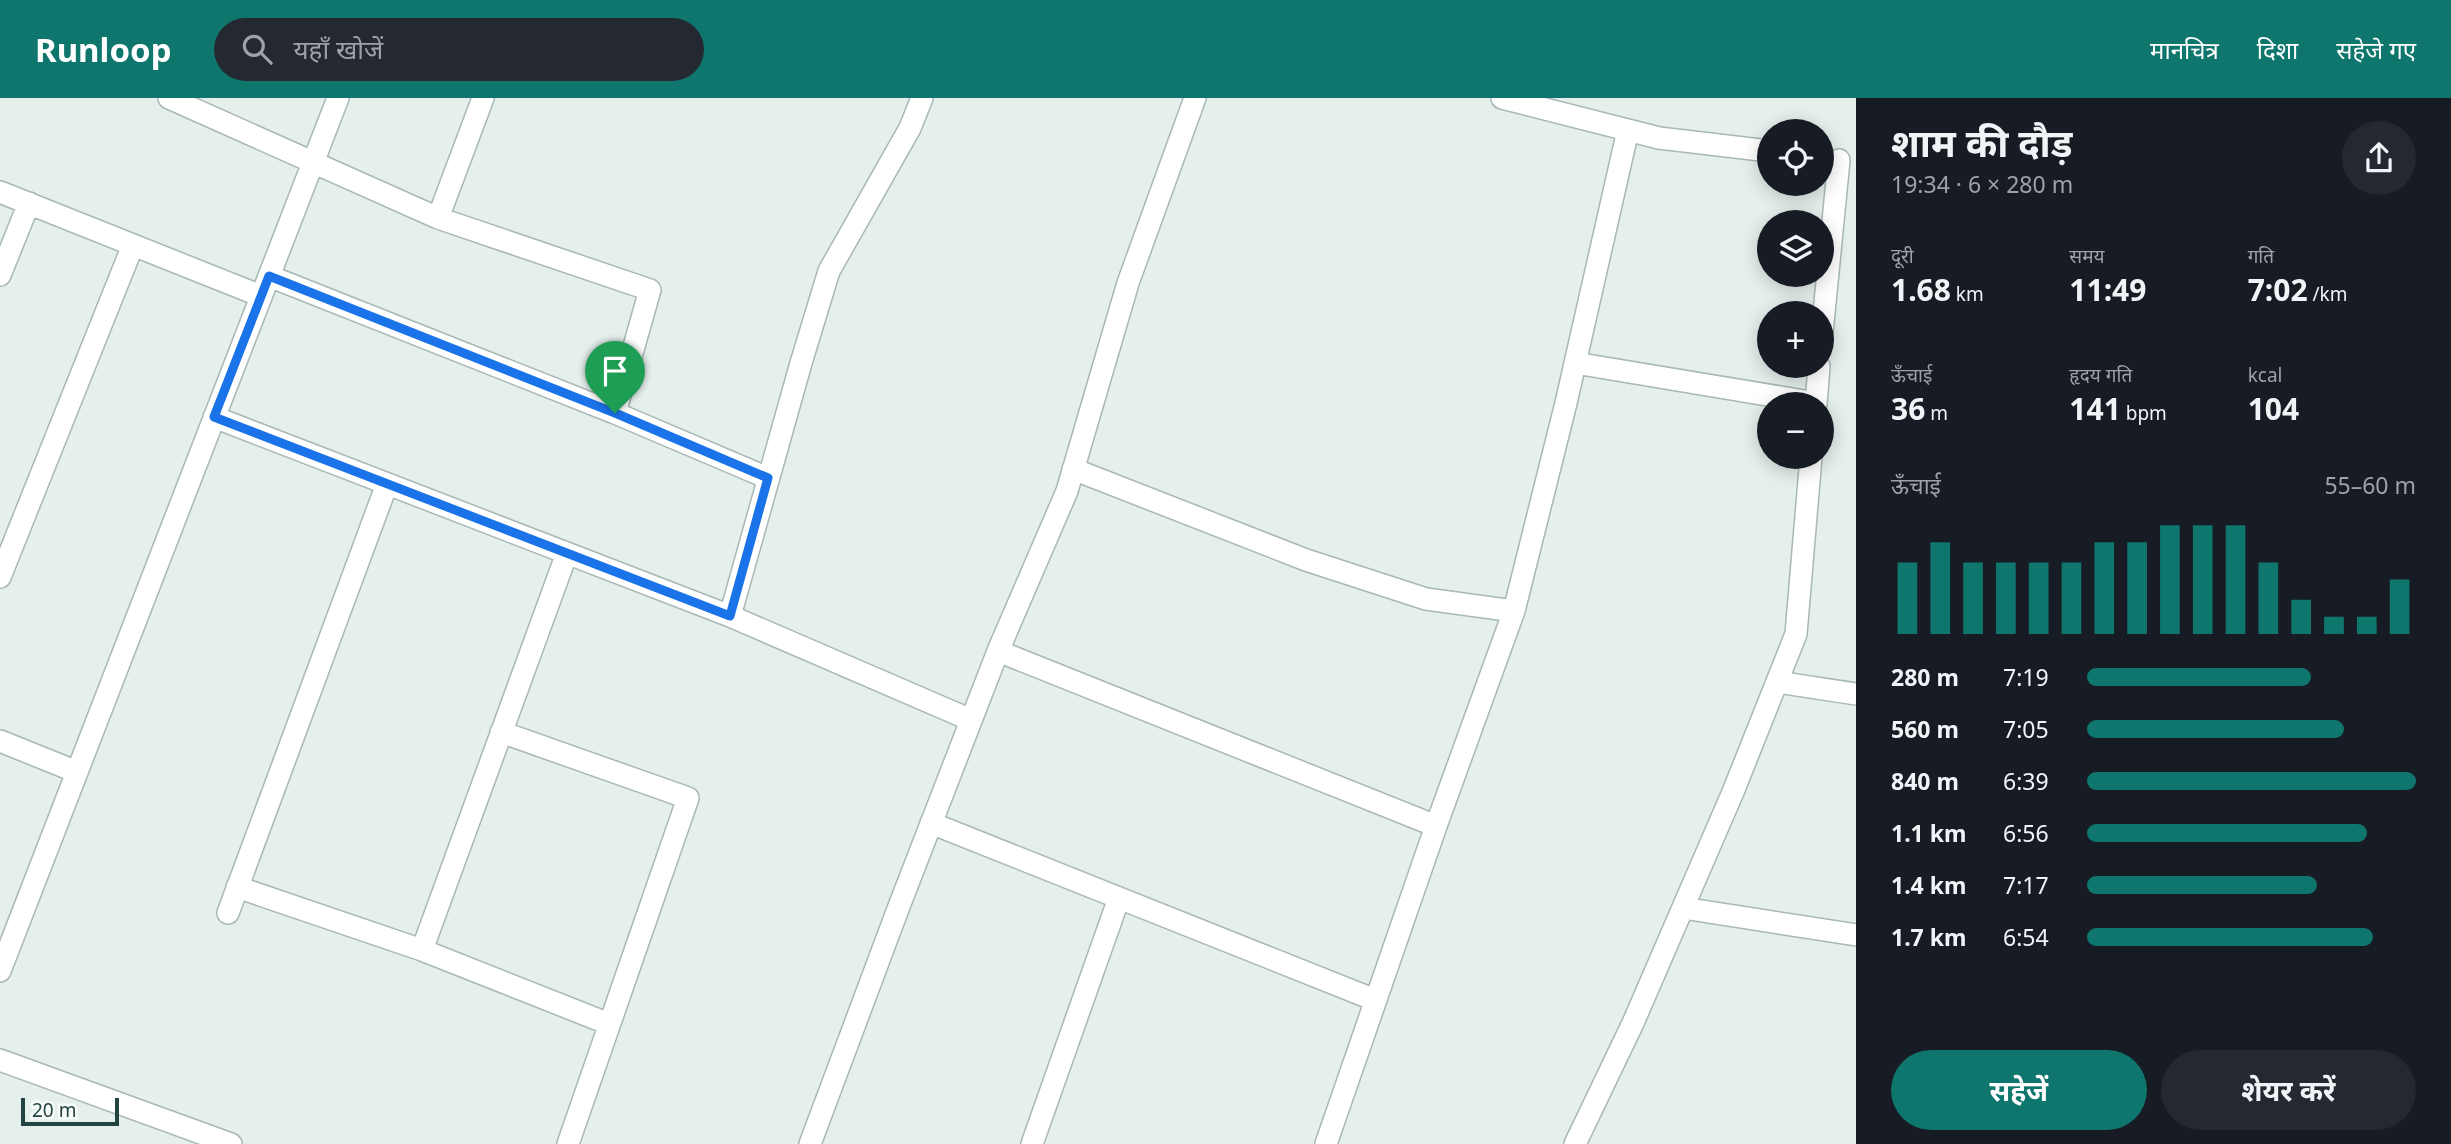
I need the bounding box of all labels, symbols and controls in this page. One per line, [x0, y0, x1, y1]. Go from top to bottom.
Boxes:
search box [214, 18, 704, 81]
text: Runloop [35, 27, 172, 72]
icon: search [238, 30, 276, 68]
text: यहाँ खोजें [294, 31, 383, 67]
text: मानचित्र [2150, 33, 2219, 66]
text: दिशा [2257, 33, 2298, 66]
text: सहेजे गए [2336, 33, 2416, 66]
text: शाम की दौड़ [1891, 116, 2072, 168]
map controls [1757, 119, 1834, 469]
button: locate [1757, 119, 1834, 196]
button: share [2342, 121, 2416, 195]
text: 19:34 · 6 × 280 m [1891, 168, 2073, 200]
button: layers [1757, 210, 1834, 287]
text: दूरी [1891, 243, 1914, 269]
text: समय [2069, 243, 2105, 269]
text: गति [2248, 243, 2274, 269]
text: 1.68 [1891, 269, 1951, 310]
text: 11:49 [2069, 269, 2146, 310]
text: 7:02 [2248, 269, 2308, 310]
text: km [1951, 281, 1984, 307]
text: /km [2308, 281, 2348, 307]
button: + [1757, 301, 1834, 378]
pin [585, 341, 645, 413]
icon: arrive [596, 352, 634, 390]
text: ऊँचाई [1891, 362, 1932, 388]
text: हृदय गति [2069, 362, 2132, 388]
text: kcal [2248, 362, 2282, 388]
text: 36 [1891, 388, 1925, 429]
text: 141 [2069, 388, 2121, 429]
text: 104 [2248, 388, 2299, 429]
button: − [1757, 392, 1834, 469]
text: m [1925, 400, 1948, 426]
text: bpm [2121, 400, 2167, 426]
text: ऊँचाई [1891, 469, 1941, 501]
text: 55–60 m [2324, 469, 2416, 501]
text: 280 m [1891, 661, 1959, 693]
text: 7:19 [2003, 661, 2049, 693]
text: 560 m [1891, 713, 1959, 745]
text: 7:05 [2003, 713, 2049, 745]
text: 840 m [1891, 765, 1959, 797]
text: 6:39 [2003, 765, 2049, 797]
text: 1.1 km [1891, 817, 1966, 849]
text: 6:56 [2003, 817, 2049, 849]
text: 1.4 km [1891, 869, 1966, 901]
text: 7:17 [2003, 869, 2049, 901]
text: 1.7 km [1891, 921, 1966, 953]
text: 6:54 [2003, 921, 2049, 953]
button: सहेजें [1891, 1050, 2147, 1130]
button: शेयर करें [2161, 1050, 2416, 1130]
scale bar [21, 1095, 119, 1127]
text: 20 m [32, 1097, 76, 1123]

